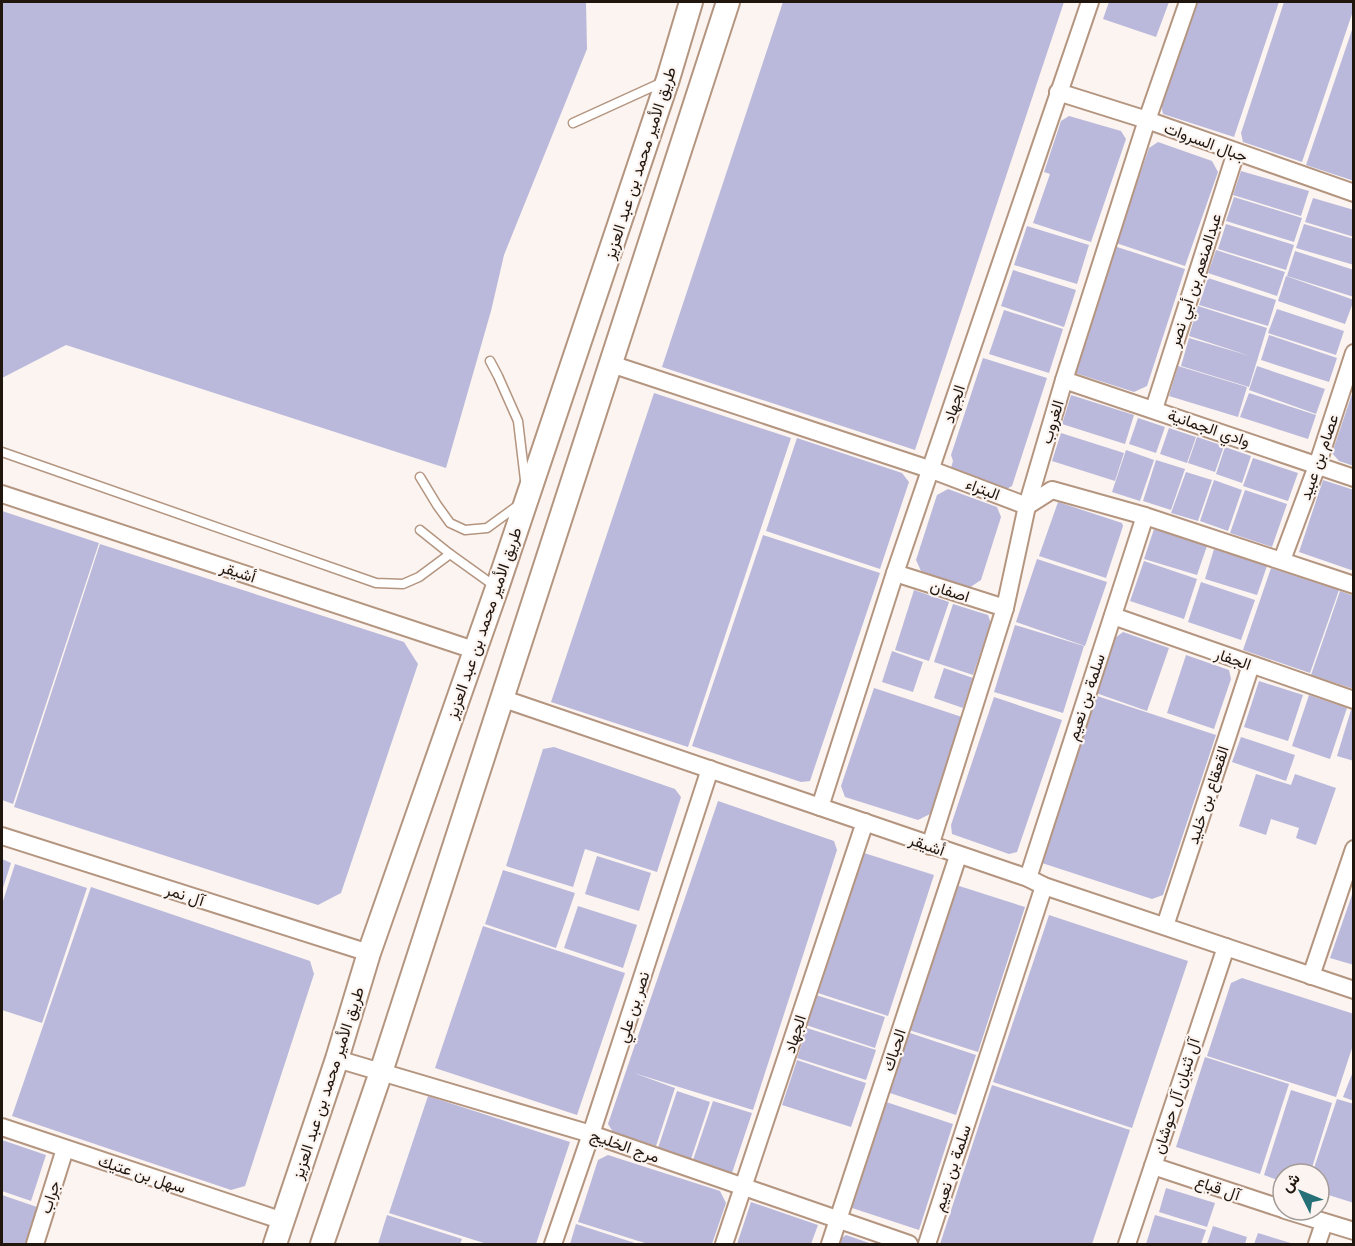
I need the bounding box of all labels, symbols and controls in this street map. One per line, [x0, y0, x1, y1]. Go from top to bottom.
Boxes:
street label: طريق الأمير محمد بن عبد العزيز [601, 65, 681, 263]
street label: جبال السروات [1161, 119, 1250, 167]
street label: عبدالمنعم بن أبي نصر [1165, 211, 1229, 351]
street label: الجهاد [940, 383, 970, 426]
street label: الغروب [1037, 398, 1069, 446]
street label: وادي الجمانية [1164, 406, 1252, 455]
street label: عصام بن عبيد [1296, 412, 1343, 503]
street label: البتراء [963, 475, 1002, 505]
street label: طريق الأمير محمد بن عبد العزيز [443, 525, 527, 722]
street label: أشيقر [217, 558, 258, 588]
street label: اصفان [928, 577, 972, 606]
street label: الجفار [1211, 645, 1253, 675]
street label: سلمة بن نعيم [1064, 652, 1110, 743]
street label: القعقاع بن خليد [1184, 744, 1235, 847]
street label: أشيقر [905, 830, 947, 861]
street label: آل نمر [162, 881, 208, 911]
street label: نصر بن علي [614, 969, 657, 1046]
street label: طريق الأمير محمد بن عبد العزيز [289, 985, 369, 1183]
street label: الجهاد [781, 1013, 811, 1056]
street label: الحباك [879, 1027, 910, 1073]
street label: آل ثنيان آل حوشان [1149, 1035, 1205, 1156]
street label: سلمة بن نعيم [930, 1123, 976, 1214]
street label: مرج الخليج [587, 1126, 662, 1169]
street label: سهل بن عتيك [96, 1152, 188, 1198]
north arrow [1271, 1162, 1331, 1222]
text: ش [1278, 1169, 1304, 1196]
street label: آل قباع [1193, 1173, 1244, 1207]
street label: جراب [37, 1178, 65, 1216]

